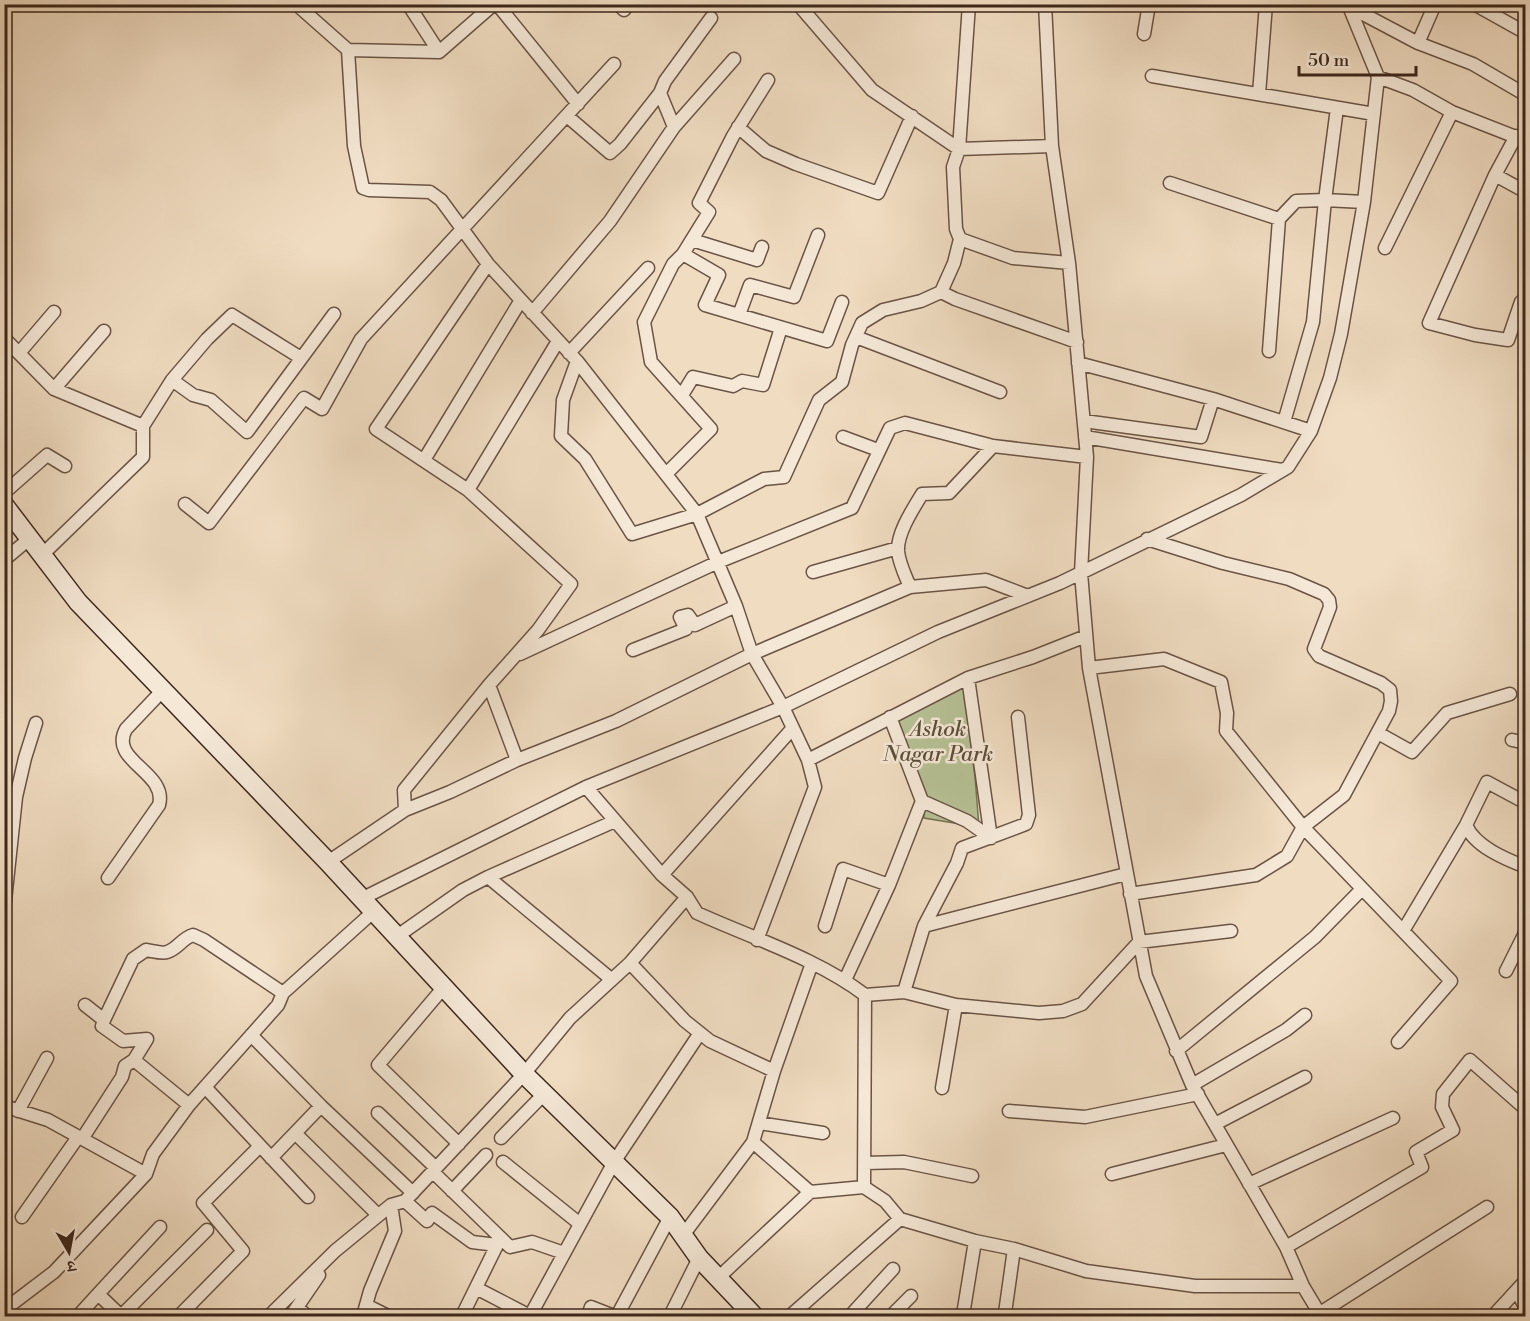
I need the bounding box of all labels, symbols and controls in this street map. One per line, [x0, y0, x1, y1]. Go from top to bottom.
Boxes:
scale bar [1299, 39, 1416, 77]
text: 50 m [1308, 49, 1350, 72]
park label: Ashok Nagar Park [882, 716, 993, 768]
north arrow [39, 1222, 99, 1282]
text: उ [64, 1255, 78, 1277]

